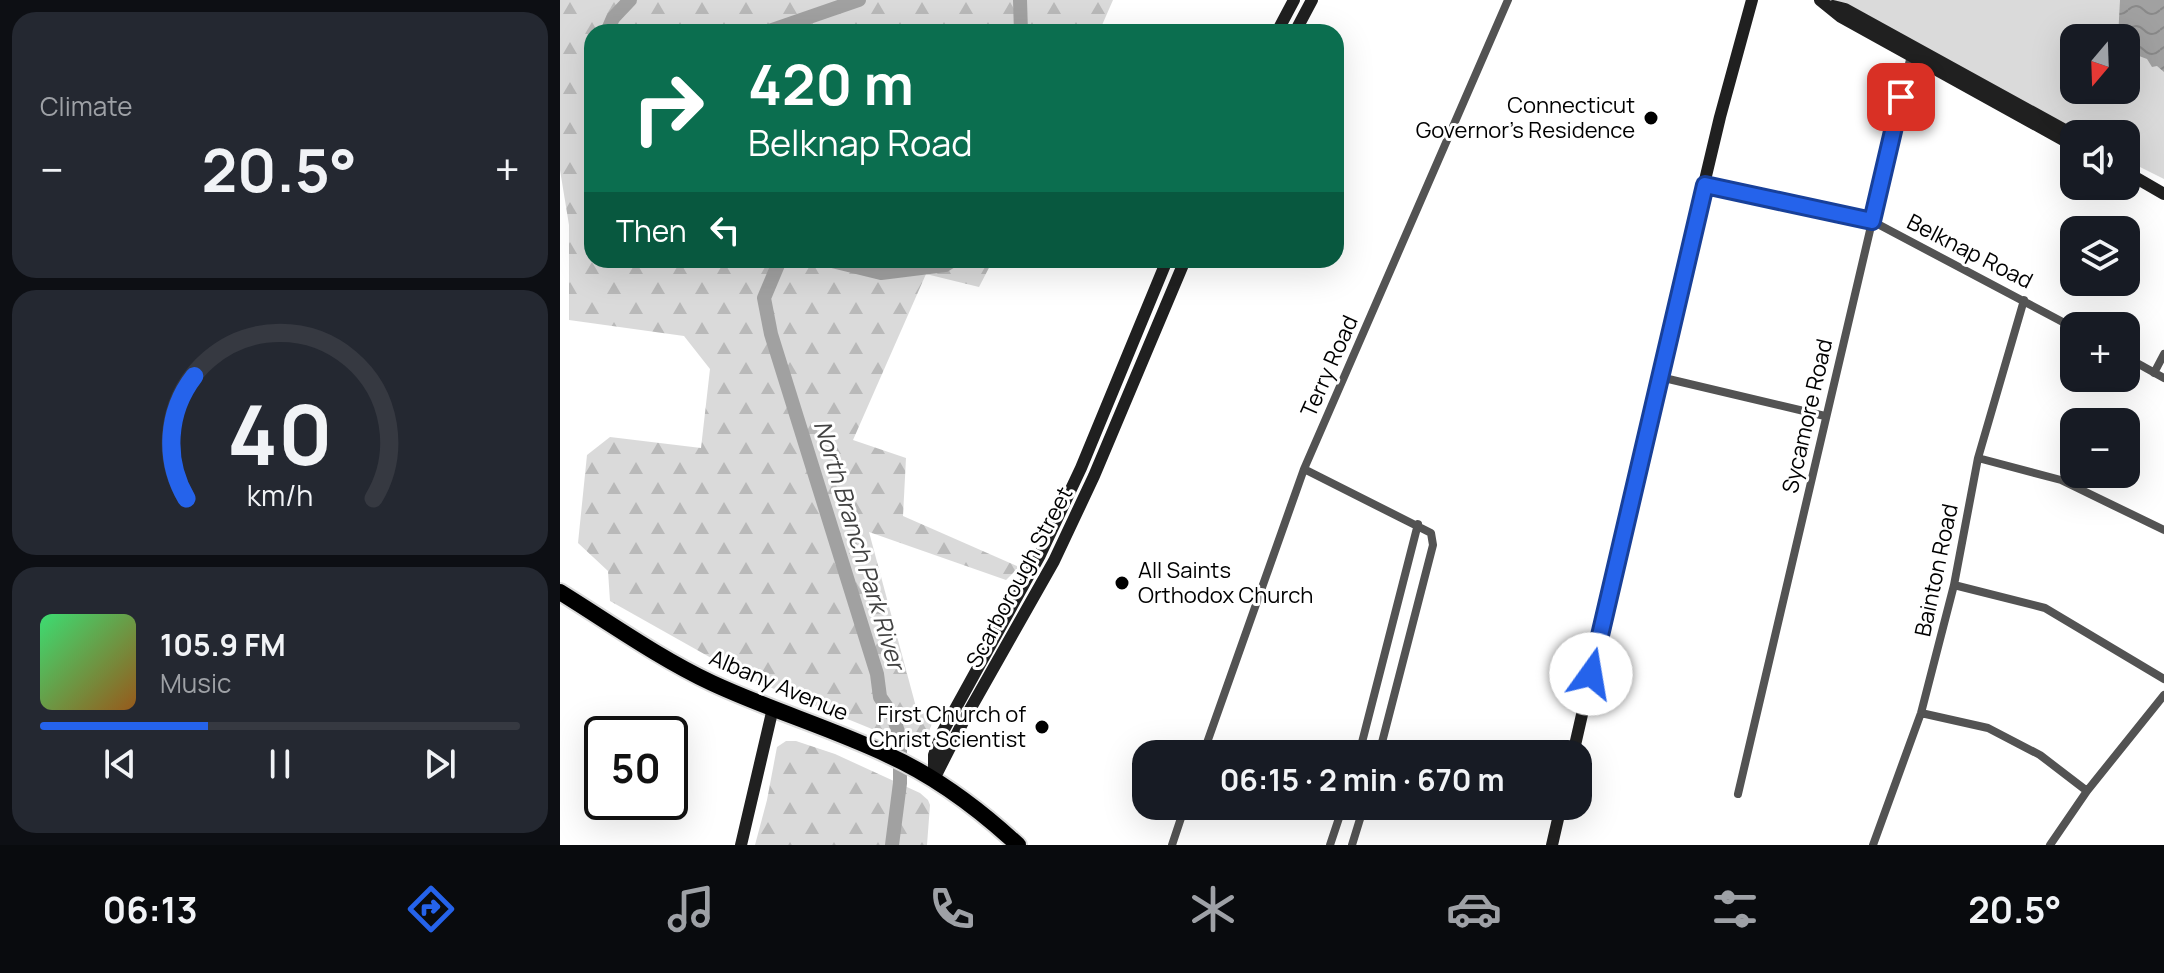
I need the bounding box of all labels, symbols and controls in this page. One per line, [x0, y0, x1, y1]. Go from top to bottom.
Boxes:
north arrow [2060, 24, 2140, 104]
map controls [2060, 24, 2140, 488]
text: 420 m [748, 45, 914, 122]
icon: right [616, 56, 720, 160]
pin [1867, 63, 1935, 131]
icon: arrive [1879, 75, 1923, 119]
text: Climate [40, 88, 132, 124]
place label: Connecticut Governor's Residence [1416, 90, 1635, 145]
marker: Connecticut Governor's Residence [1642, 109, 1660, 127]
text: Belknap Road [748, 118, 973, 167]
button: sound [2060, 120, 2140, 200]
text: 20.5° [201, 128, 357, 210]
text: − [40, 139, 64, 199]
text: + [495, 139, 520, 199]
street label: Belknap Road [1902, 206, 2038, 296]
icon: left [703, 208, 747, 252]
text: Then [616, 210, 687, 251]
button: layers [2060, 216, 2140, 296]
street label: Terry Road [1293, 311, 1365, 421]
button: + [2060, 312, 2140, 392]
street label: Sycamore Road [1775, 336, 1839, 496]
text: 40 [227, 375, 333, 489]
button: − [2060, 408, 2140, 488]
water label: North Branch Park River [807, 416, 915, 676]
text: km/h [247, 476, 313, 515]
street label: Scarborough Street [959, 481, 1079, 673]
street label: Bainton Road [1907, 501, 1965, 639]
place label: All Saints Orthodox Church [1138, 555, 1313, 610]
marker: All Saints Orthodox Church [1113, 574, 1131, 592]
text: 105.9 FM [160, 624, 286, 665]
position arrow [1549, 632, 1633, 716]
street label: Albany Avenue [705, 642, 853, 728]
text: Music [160, 665, 231, 701]
place label: First Church of Christ Scientist [869, 699, 1026, 754]
speed limit sign: 50 [584, 716, 688, 820]
marker: First Church of Christ Scientist [1033, 718, 1051, 736]
icon: previous [98, 742, 142, 786]
icon: pause [258, 742, 302, 786]
icon: next [418, 742, 462, 786]
text: 06:15 · 2 min · 670 m [1220, 759, 1504, 800]
icon: directions [403, 881, 459, 937]
icon: music [663, 881, 719, 937]
icon: phone [924, 881, 980, 937]
icon: climate [1185, 881, 1241, 937]
icon: car [1446, 881, 1502, 937]
icon: filters [1707, 881, 1763, 937]
text: 06:13 [102, 885, 198, 934]
text: 20.5° [1968, 885, 2061, 934]

